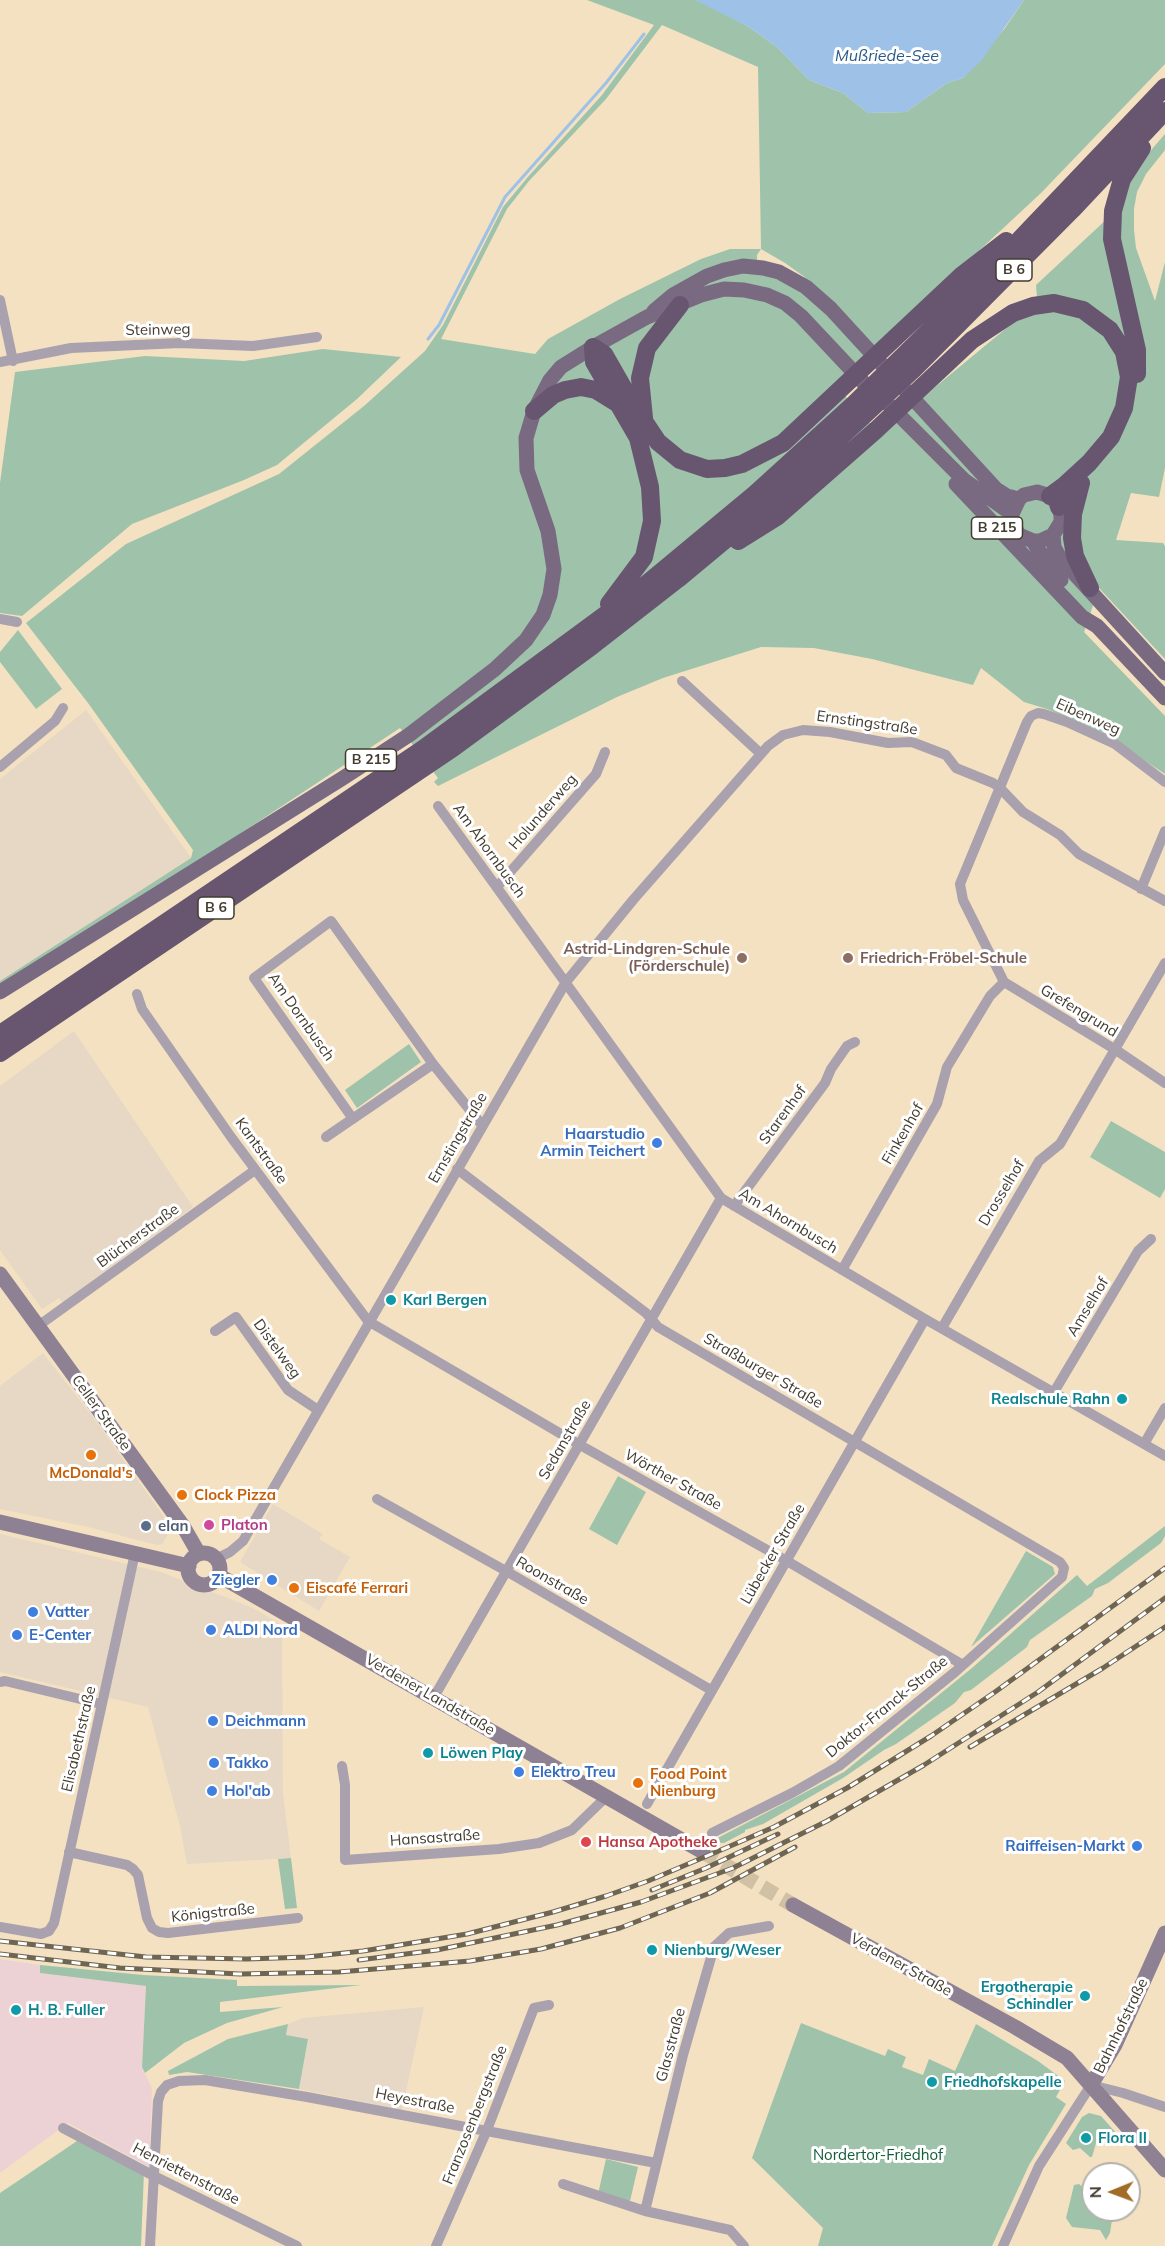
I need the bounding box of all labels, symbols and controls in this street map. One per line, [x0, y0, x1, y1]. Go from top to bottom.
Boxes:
water label: Mußriede-See [835, 46, 939, 66]
road number: B 6 [996, 259, 1032, 281]
street label: Steinweg [125, 320, 191, 340]
road number: B 215 [972, 517, 1022, 539]
street label: Eibenweg [1053, 695, 1123, 739]
street label: Ernstingstraße [815, 707, 919, 739]
road number: B 215 [346, 749, 397, 771]
street label: Holunderweg [505, 771, 581, 853]
street label: Am Ahornbusch [449, 800, 529, 902]
road number: B 6 [198, 897, 234, 919]
place label: Astrid-Lindgren-Schule (Förderschule) [563, 940, 730, 975]
place label: Friedrich-Fröbel-Schule [860, 949, 1027, 967]
marker: Astrid-Lindgren-Schule (Förderschule) [735, 951, 749, 965]
marker: Friedrich-Fröbel-Schule [841, 951, 855, 965]
street label: Am Dornbusch [264, 969, 338, 1065]
street label: Grefengrund [1037, 981, 1121, 1041]
street label: Starenhof [756, 1082, 810, 1148]
street label: Ernstingstraße [425, 1089, 491, 1187]
street label: Finkenhof [878, 1100, 928, 1168]
street label: Kantstraße [231, 1114, 291, 1188]
place label: Haarstudio Armin Teichert [540, 1125, 645, 1160]
marker: Haarstudio Armin Teichert [650, 1136, 664, 1150]
street label: Drosselhof [975, 1157, 1029, 1229]
street label: Am Ahornbusch [735, 1184, 841, 1258]
street label: Blücherstraße [94, 1200, 182, 1272]
street label: Amselhof [1063, 1274, 1113, 1340]
place label: Karl Bergen [403, 1291, 487, 1309]
marker: Karl Bergen [384, 1293, 398, 1307]
street label: Distelweg [249, 1316, 305, 1382]
street label: Straßburger Straße [700, 1330, 826, 1412]
street label: Celler Straße [68, 1372, 134, 1454]
place label: Realschule Rahn [991, 1390, 1110, 1408]
marker: Realschule Rahn [1115, 1392, 1129, 1406]
street label: Sedanstraße [535, 1397, 595, 1483]
street label: Wörther Straße [621, 1446, 725, 1514]
marker: McDonald's [84, 1448, 98, 1462]
place label: McDonald's [49, 1464, 133, 1482]
place label: Clock Pizza [194, 1486, 276, 1504]
marker: Clock Pizza [175, 1488, 189, 1502]
street label: Lübecker Straße [737, 1501, 809, 1607]
place label: Platon [221, 1516, 268, 1534]
place label: elan [158, 1517, 188, 1535]
marker: Platon [202, 1518, 216, 1532]
marker: elan [139, 1519, 153, 1533]
street label: Roonstraße [513, 1553, 591, 1609]
place label: Ziegler [211, 1571, 260, 1589]
marker: Ziegler [265, 1573, 279, 1587]
place label: Eiscafé Ferrari [306, 1579, 408, 1597]
marker: Eiscafé Ferrari [287, 1581, 301, 1595]
place label: Vatter [45, 1603, 89, 1621]
marker: Vatter [26, 1605, 40, 1619]
place label: ALDI Nord [223, 1621, 298, 1639]
marker: ALDI Nord [204, 1623, 218, 1637]
place label: E-Center [29, 1626, 91, 1644]
marker: E-Center [10, 1628, 24, 1642]
street label: Verdener Landstraße [362, 1651, 498, 1739]
street label: Doktor-Franck-Straße [822, 1652, 952, 1762]
street label: Elisabethstraße [58, 1684, 100, 1794]
place label: Deichmann [225, 1712, 306, 1730]
marker: Deichmann [206, 1714, 220, 1728]
place label: Löwen Play [440, 1744, 523, 1762]
marker: Löwen Play [421, 1746, 435, 1760]
place label: Takko [226, 1754, 269, 1772]
marker: Takko [207, 1756, 221, 1770]
place label: Elektro Treu [531, 1763, 616, 1781]
marker: Elektro Treu [512, 1765, 526, 1779]
place label: Food Point Nienburg [650, 1765, 727, 1800]
marker: Food Point Nienburg [631, 1776, 645, 1790]
place label: Hol'ab [224, 1782, 271, 1800]
marker: Hol'ab [205, 1784, 219, 1798]
street label: Hansastraße [389, 1826, 481, 1850]
place label: Hansa Apotheke [598, 1833, 718, 1851]
marker: Hansa Apotheke [579, 1835, 593, 1849]
place label: Raiffeisen-Markt [1005, 1837, 1125, 1855]
marker: Raiffeisen-Markt [1130, 1839, 1144, 1853]
street label: Königstraße [170, 1900, 256, 1926]
street label: Verdener Straße [847, 1930, 955, 2000]
place label: Nienburg/Weser [664, 1941, 781, 1959]
marker: Nienburg/Weser [645, 1943, 659, 1957]
street label: Bahnhofstraße [1090, 1975, 1152, 2077]
place label: Ergotherapie Schindler [981, 1978, 1073, 2013]
marker: Ergotherapie Schindler [1078, 1989, 1092, 2003]
place label: H. B. Fuller [28, 2001, 105, 2019]
marker: H. B. Fuller [9, 2003, 23, 2017]
street label: Glasstraße [653, 2006, 689, 2084]
street label: Franzosenbergstraße [439, 2043, 511, 2187]
place label: Friedhofskapelle [944, 2073, 1062, 2091]
marker: Friedhofskapelle [925, 2075, 939, 2089]
street label: Heyestraße [374, 2085, 456, 2117]
place label: Flora II [1098, 2129, 1147, 2147]
marker: Flora II [1079, 2131, 1093, 2145]
street label: Henriettenstraße [130, 2139, 242, 2209]
park label: Nordertor-Friedhof [813, 2146, 943, 2164]
north arrow [1081, 2162, 1141, 2222]
text: N [1085, 2186, 1105, 2198]

